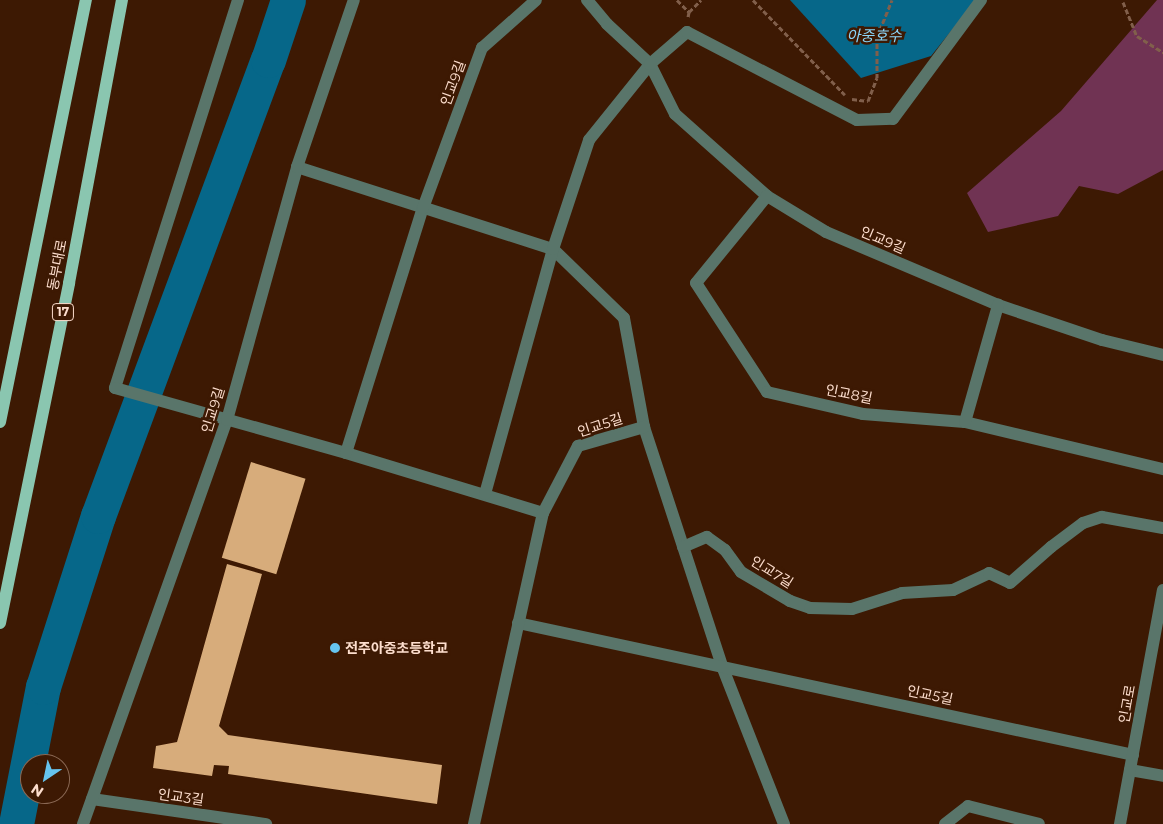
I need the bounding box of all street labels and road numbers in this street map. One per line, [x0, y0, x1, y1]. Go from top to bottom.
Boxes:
street label: 인교9길 [437, 58, 469, 108]
street label: 인교9길 [858, 223, 908, 257]
street label: 동부대로 [44, 238, 70, 292]
road number: 17 [52, 302, 74, 322]
street label: 인교8길 [824, 381, 874, 407]
street label: 인교9길 [198, 385, 228, 435]
street label: 인교5길 [575, 410, 625, 440]
street label: 인교7길 [748, 552, 796, 592]
street label: 인교5길 [905, 682, 955, 708]
street label: 인교로 [1115, 684, 1139, 724]
street label: 인교3길 [157, 785, 205, 809]

